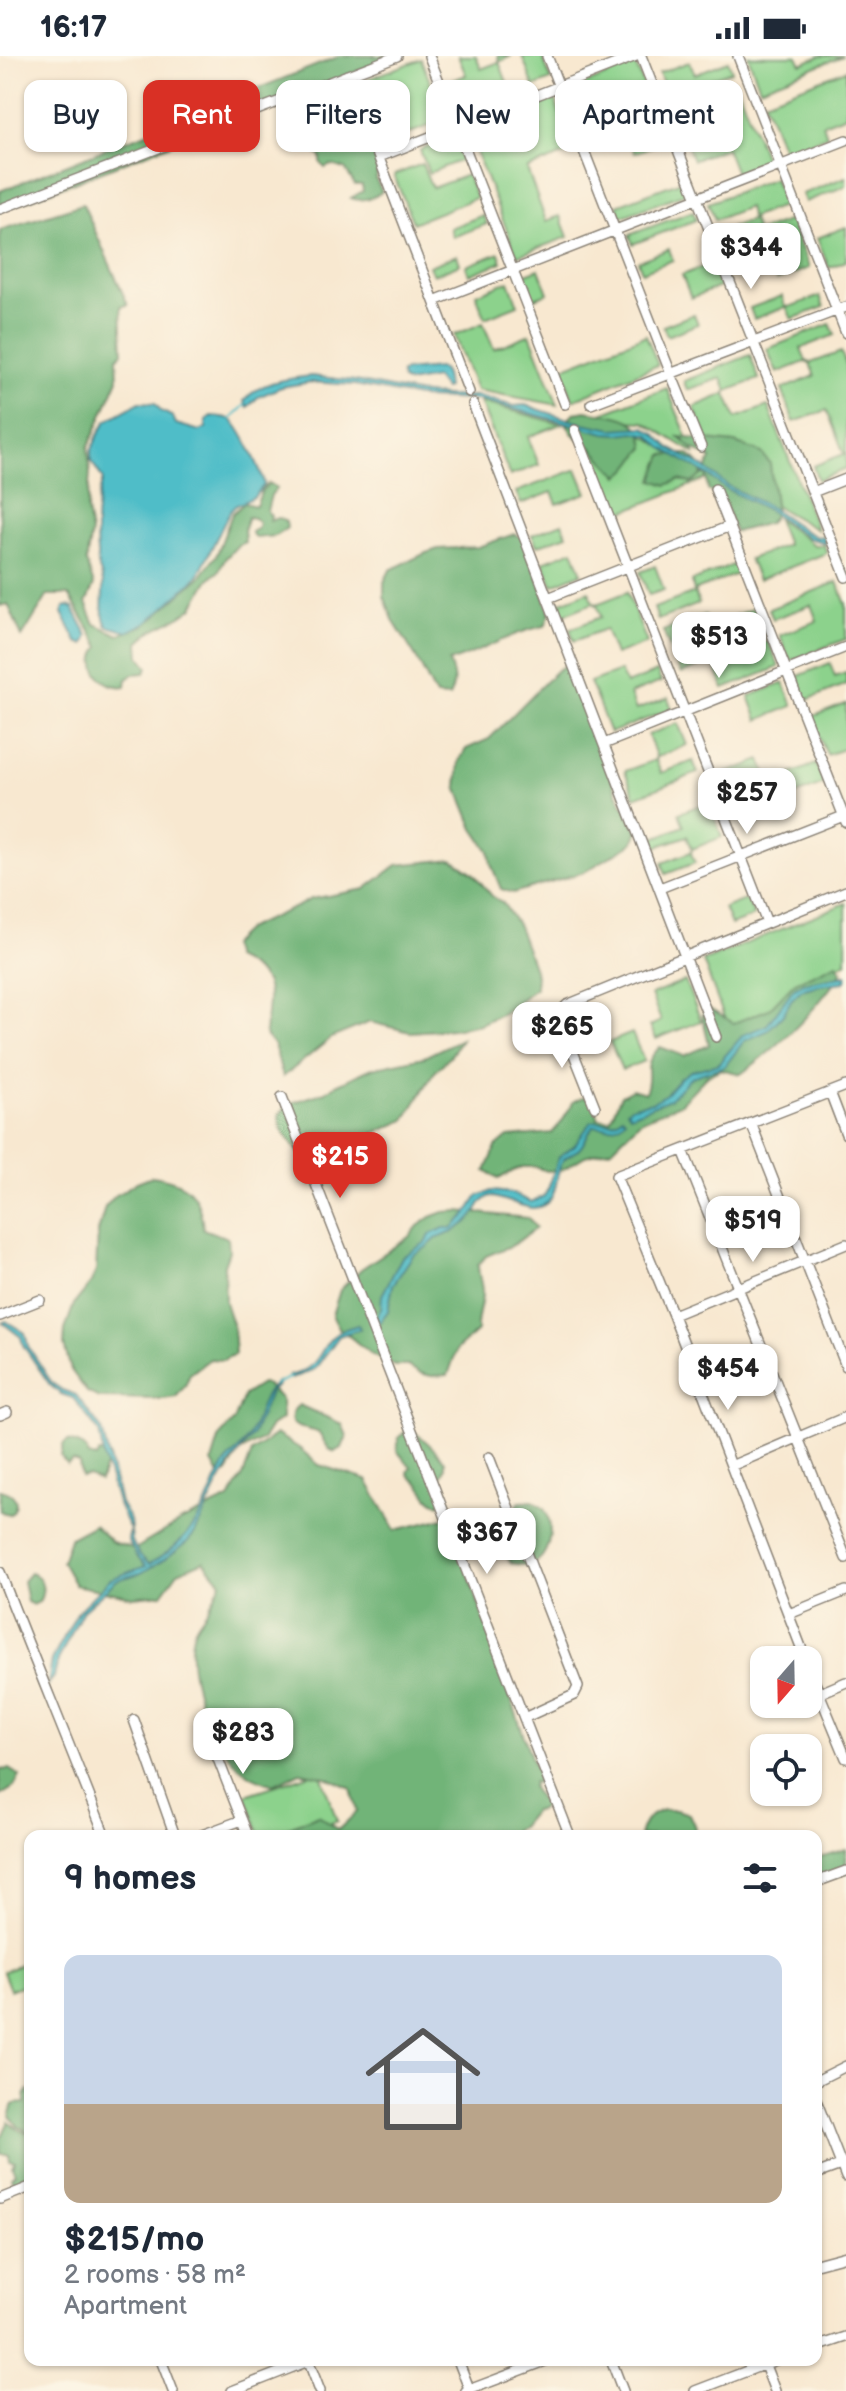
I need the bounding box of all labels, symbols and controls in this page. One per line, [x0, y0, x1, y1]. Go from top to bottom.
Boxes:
text: 16:17 [40, 10, 107, 46]
chip: Buy [24, 80, 127, 152]
chip: Rent [143, 80, 260, 152]
chip: Filters [276, 80, 410, 152]
chip: New [426, 80, 539, 152]
chip: Apartment [555, 80, 743, 152]
pin: $344 [704, 223, 798, 291]
text: $344 [720, 233, 782, 264]
pin: $513 [672, 612, 766, 680]
text: $513 [690, 622, 748, 653]
pin: $257 [700, 768, 794, 836]
text: $257 [716, 778, 778, 809]
pin: $265 [515, 1002, 609, 1070]
text: $265 [530, 1012, 594, 1043]
pin: $215 [293, 1132, 387, 1200]
text: $215 [311, 1142, 369, 1173]
pin: $519 [706, 1196, 800, 1264]
text: $519 [724, 1206, 782, 1237]
pin: $454 [681, 1344, 775, 1412]
text: $454 [697, 1354, 759, 1385]
pin: $367 [440, 1508, 534, 1576]
text: $367 [456, 1518, 518, 1549]
north arrow [750, 1646, 822, 1718]
map controls [750, 1646, 822, 1806]
pin: $283 [196, 1708, 290, 1776]
text: $283 [211, 1718, 275, 1749]
button: locate [750, 1734, 822, 1806]
icon: filters [738, 1856, 782, 1900]
text: 9 homes [64, 1858, 196, 1899]
icon: home [351, 2007, 495, 2151]
text: $215/mo [64, 2219, 204, 2260]
text: 2 rooms · 58 m² [64, 2260, 246, 2291]
text: Apartment [64, 2291, 187, 2322]

